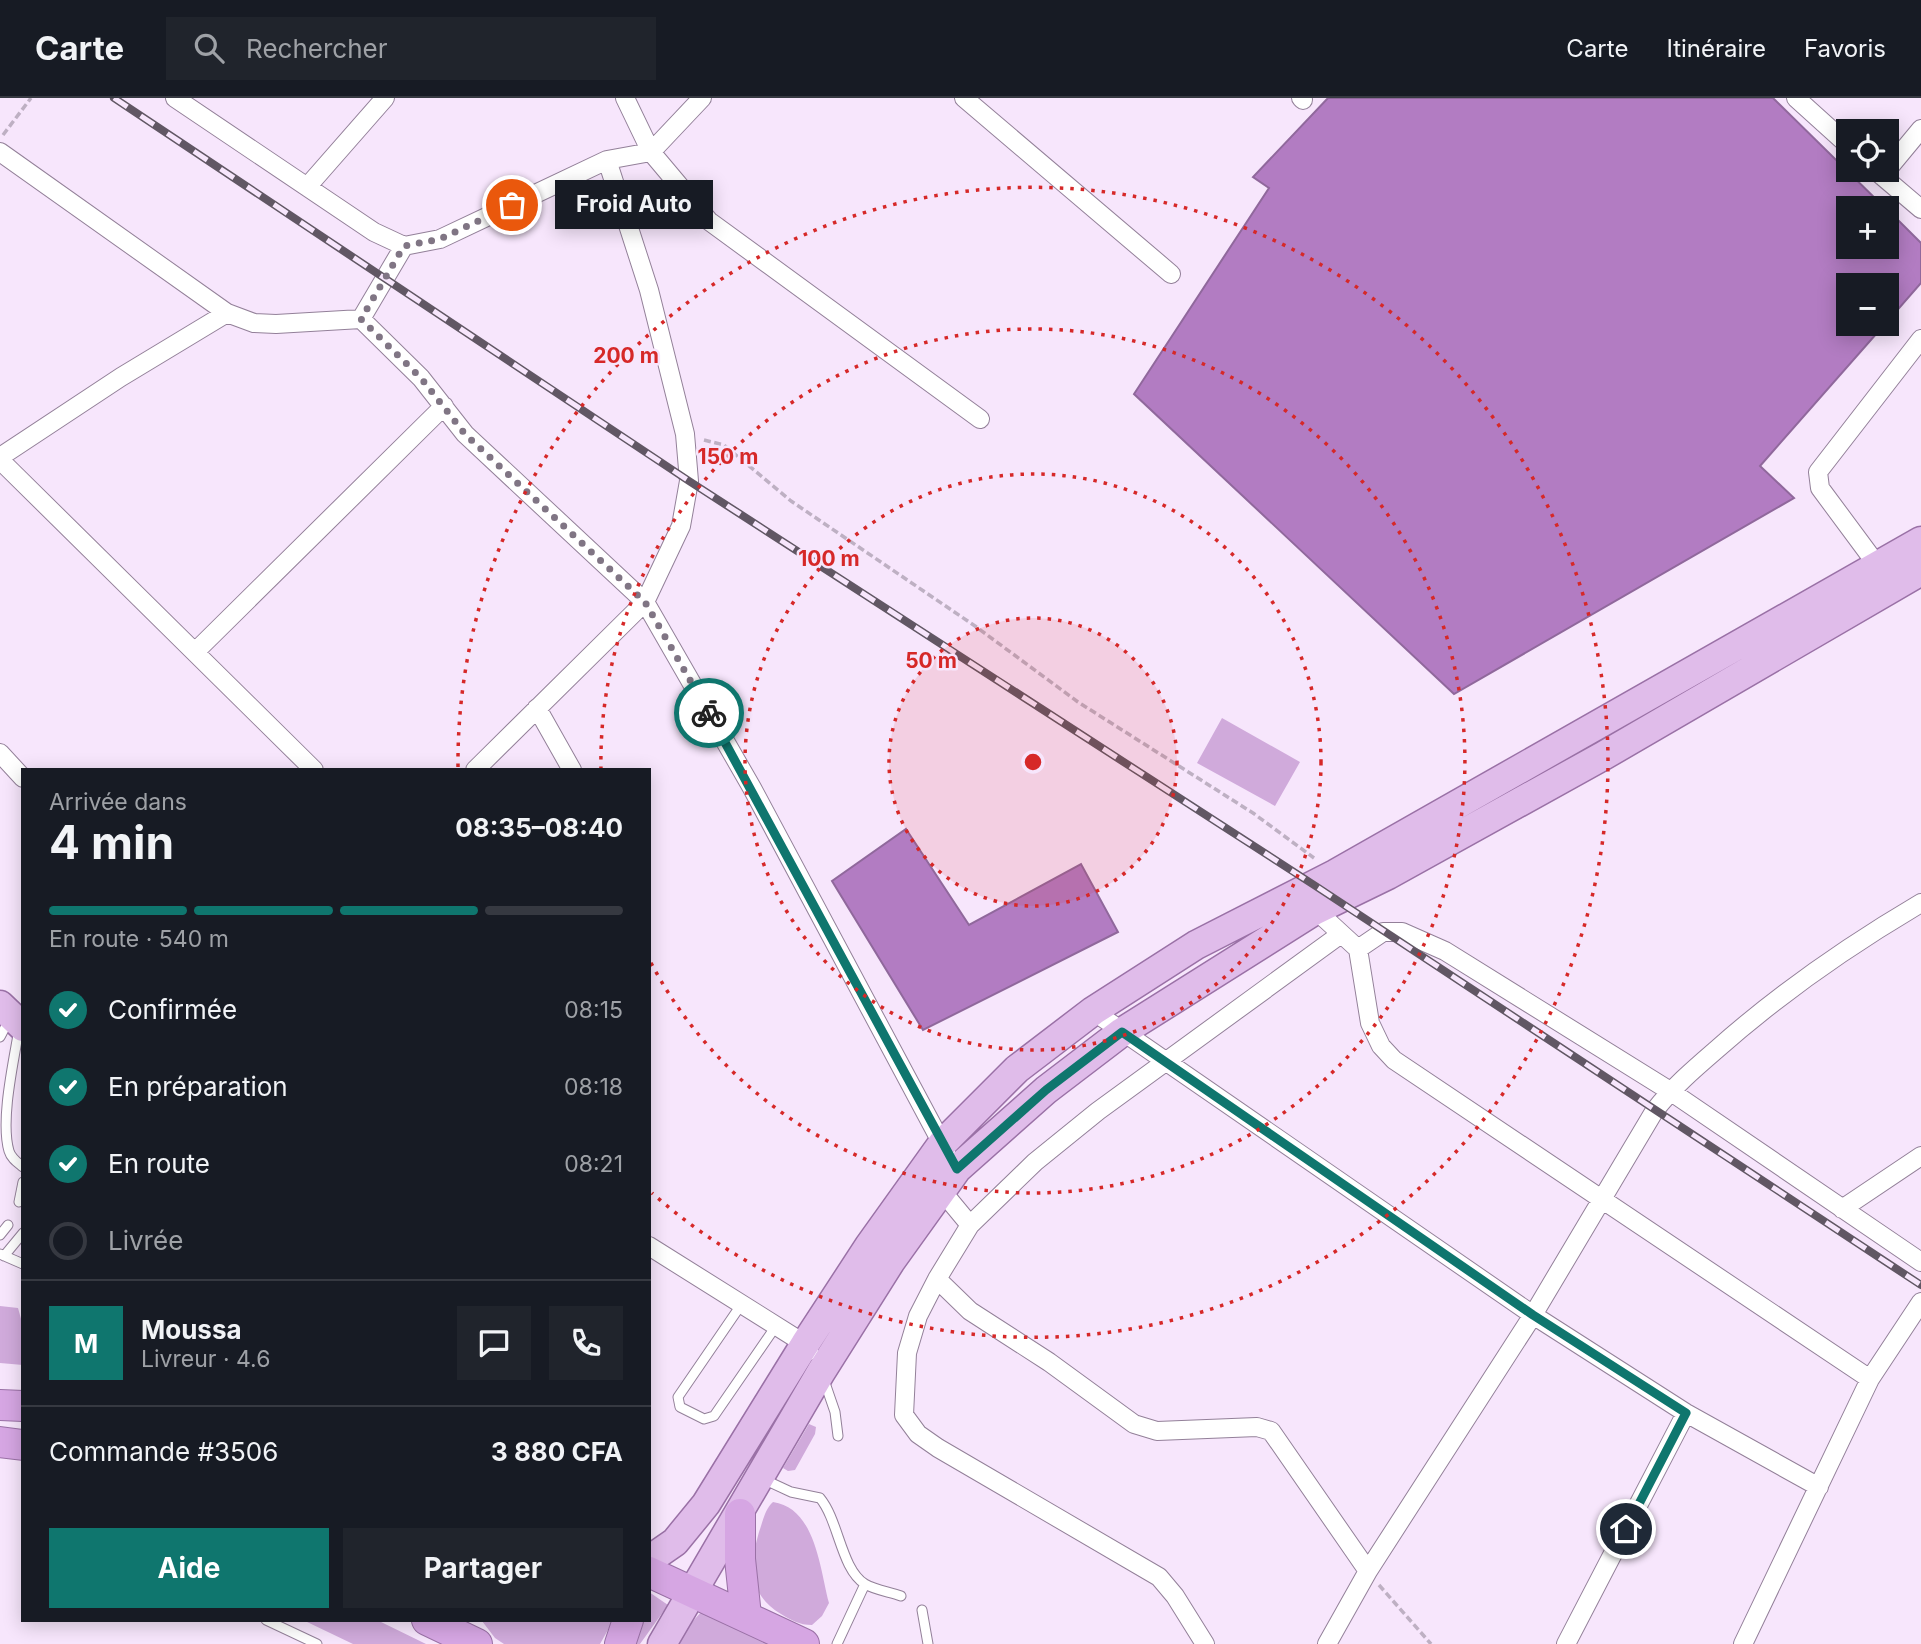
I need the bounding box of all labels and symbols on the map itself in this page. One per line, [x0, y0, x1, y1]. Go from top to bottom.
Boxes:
pin [482, 175, 542, 235]
callout: Froid Auto [554, 180, 712, 230]
text: 200 m [593, 343, 659, 368]
text: 150 m [698, 444, 758, 469]
text: 100 m [798, 546, 860, 571]
text: 50 m [905, 648, 957, 673]
courier [674, 678, 744, 748]
centre of rings [1021, 750, 1045, 774]
pin [1596, 1499, 1656, 1559]

